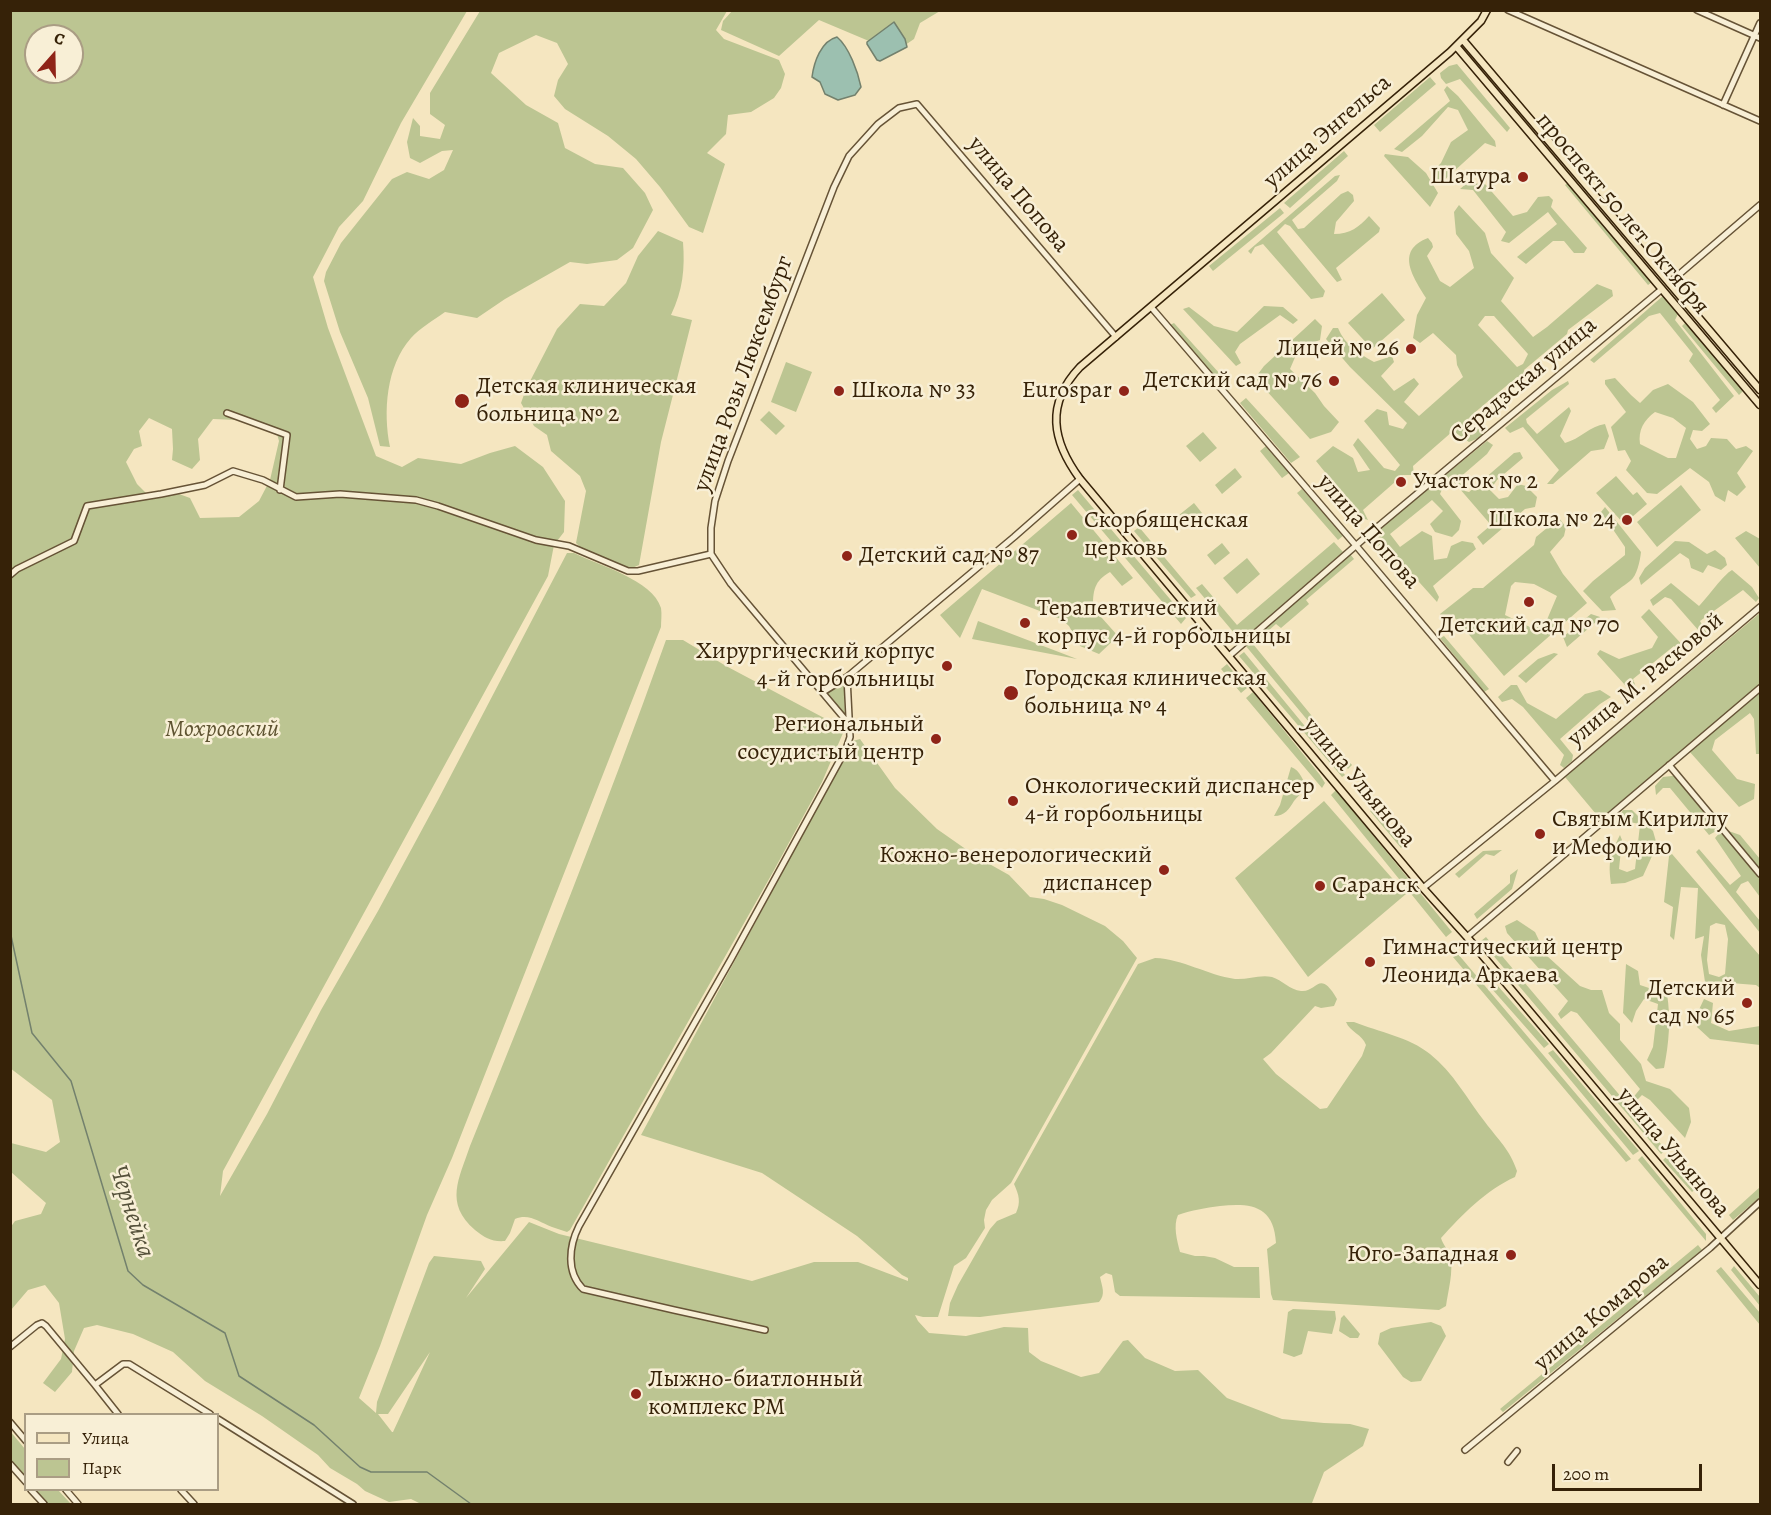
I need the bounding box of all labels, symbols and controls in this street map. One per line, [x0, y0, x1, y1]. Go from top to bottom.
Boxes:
north arrow [24, 24, 84, 84]
text: С [51, 27, 68, 51]
street label: улица Энгельса [1258, 69, 1398, 195]
street label: проспект 50 лет Октября [1529, 107, 1715, 321]
street label: улица Попова [961, 131, 1075, 259]
place label: Шатура [1430, 163, 1511, 191]
marker: Шатура [1516, 170, 1530, 184]
street label: улица Розы Люксембург [688, 252, 800, 496]
street label: Серадзская улица [1445, 311, 1603, 451]
place label: Лицей № 26 [1276, 335, 1399, 363]
marker: Лицей № 26 [1404, 342, 1418, 356]
place label: Детский сад № 76 [1143, 367, 1322, 395]
place label: Детская клиническая больница № 2 [476, 373, 697, 429]
marker: Детский сад № 76 [1327, 374, 1341, 388]
place label: Школа № 33 [851, 377, 976, 405]
place label: Eurospar [1022, 377, 1112, 405]
marker: Школа № 33 [832, 384, 846, 398]
marker: Eurospar [1117, 384, 1131, 398]
marker: Детская клиническая больница № 2 [453, 392, 471, 410]
place label: Участок № 2 [1413, 468, 1538, 496]
street label: улица Попова [1310, 469, 1426, 595]
marker: Участок № 2 [1394, 475, 1408, 489]
place label: Школа № 24 [1488, 506, 1615, 534]
place label: Скорбященская церковь [1084, 507, 1249, 563]
marker: Школа № 24 [1620, 513, 1634, 527]
marker: Скорбященская церковь [1065, 528, 1079, 542]
place label: Детский сад № 87 [859, 542, 1039, 570]
marker: Детский сад № 87 [840, 549, 854, 563]
place label: Терапевтический корпус 4-й горбольницы [1037, 595, 1291, 651]
marker: Детский сад № 70 [1522, 595, 1536, 609]
street label: улица М. Расковой [1562, 607, 1730, 753]
place label: Детский сад № 70 [1439, 612, 1619, 640]
marker: Терапевтический корпус 4-й горбольницы [1018, 616, 1032, 630]
place label: Хирургический корпус 4-й горбольницы [696, 638, 935, 694]
marker: Хирургический корпус 4-й горбольницы [940, 659, 954, 673]
place label: Городская клиническая больница № 4 [1024, 665, 1267, 721]
marker: Городская клиническая больница № 4 [1002, 684, 1020, 702]
place label: Региональный сосудистый центр [737, 711, 924, 767]
street label: улица Ульянова [1296, 712, 1422, 854]
park label: Мохровский [165, 716, 279, 744]
marker: Региональный сосудистый центр [929, 732, 943, 746]
place label: Онкологический диспансер 4-й горбольницы [1025, 773, 1315, 829]
marker: Онкологический диспансер 4-й горбольницы [1006, 794, 1020, 808]
place label: Святым Кириллу и Мефодию [1552, 806, 1728, 862]
marker: Святым Кириллу и Мефодию [1533, 827, 1547, 841]
place label: Кожно-венерологический диспансер [879, 842, 1152, 898]
marker: Кожно-венерологический диспансер [1157, 863, 1171, 877]
place label: Саранск [1332, 872, 1419, 900]
marker: Саранск [1313, 879, 1327, 893]
place label: Гимнастический центр Леонида Аркаева [1382, 934, 1623, 990]
marker: Гимнастический центр Леонида Аркаева [1363, 955, 1377, 969]
place label: Детский сад № 65 [1647, 975, 1735, 1031]
marker: Детский сад № 65 [1740, 996, 1754, 1010]
street label: улица Ульянова [1610, 1082, 1736, 1224]
water label: Чернейка [101, 1162, 161, 1262]
place label: Юго-Западная [1347, 1241, 1499, 1269]
marker: Юго-Западная [1504, 1248, 1518, 1262]
street label: улица Комарова [1529, 1248, 1675, 1378]
place label: Лыжно-биатлонный комплекс РМ [648, 1366, 863, 1422]
marker: Лыжно-биатлонный комплекс РМ [629, 1387, 643, 1401]
legend [24, 1413, 219, 1491]
text: Улица [82, 1426, 129, 1450]
scale bar [1555, 1452, 1705, 1490]
text: Парк [82, 1456, 122, 1480]
text: 200 m [1563, 1462, 1609, 1486]

